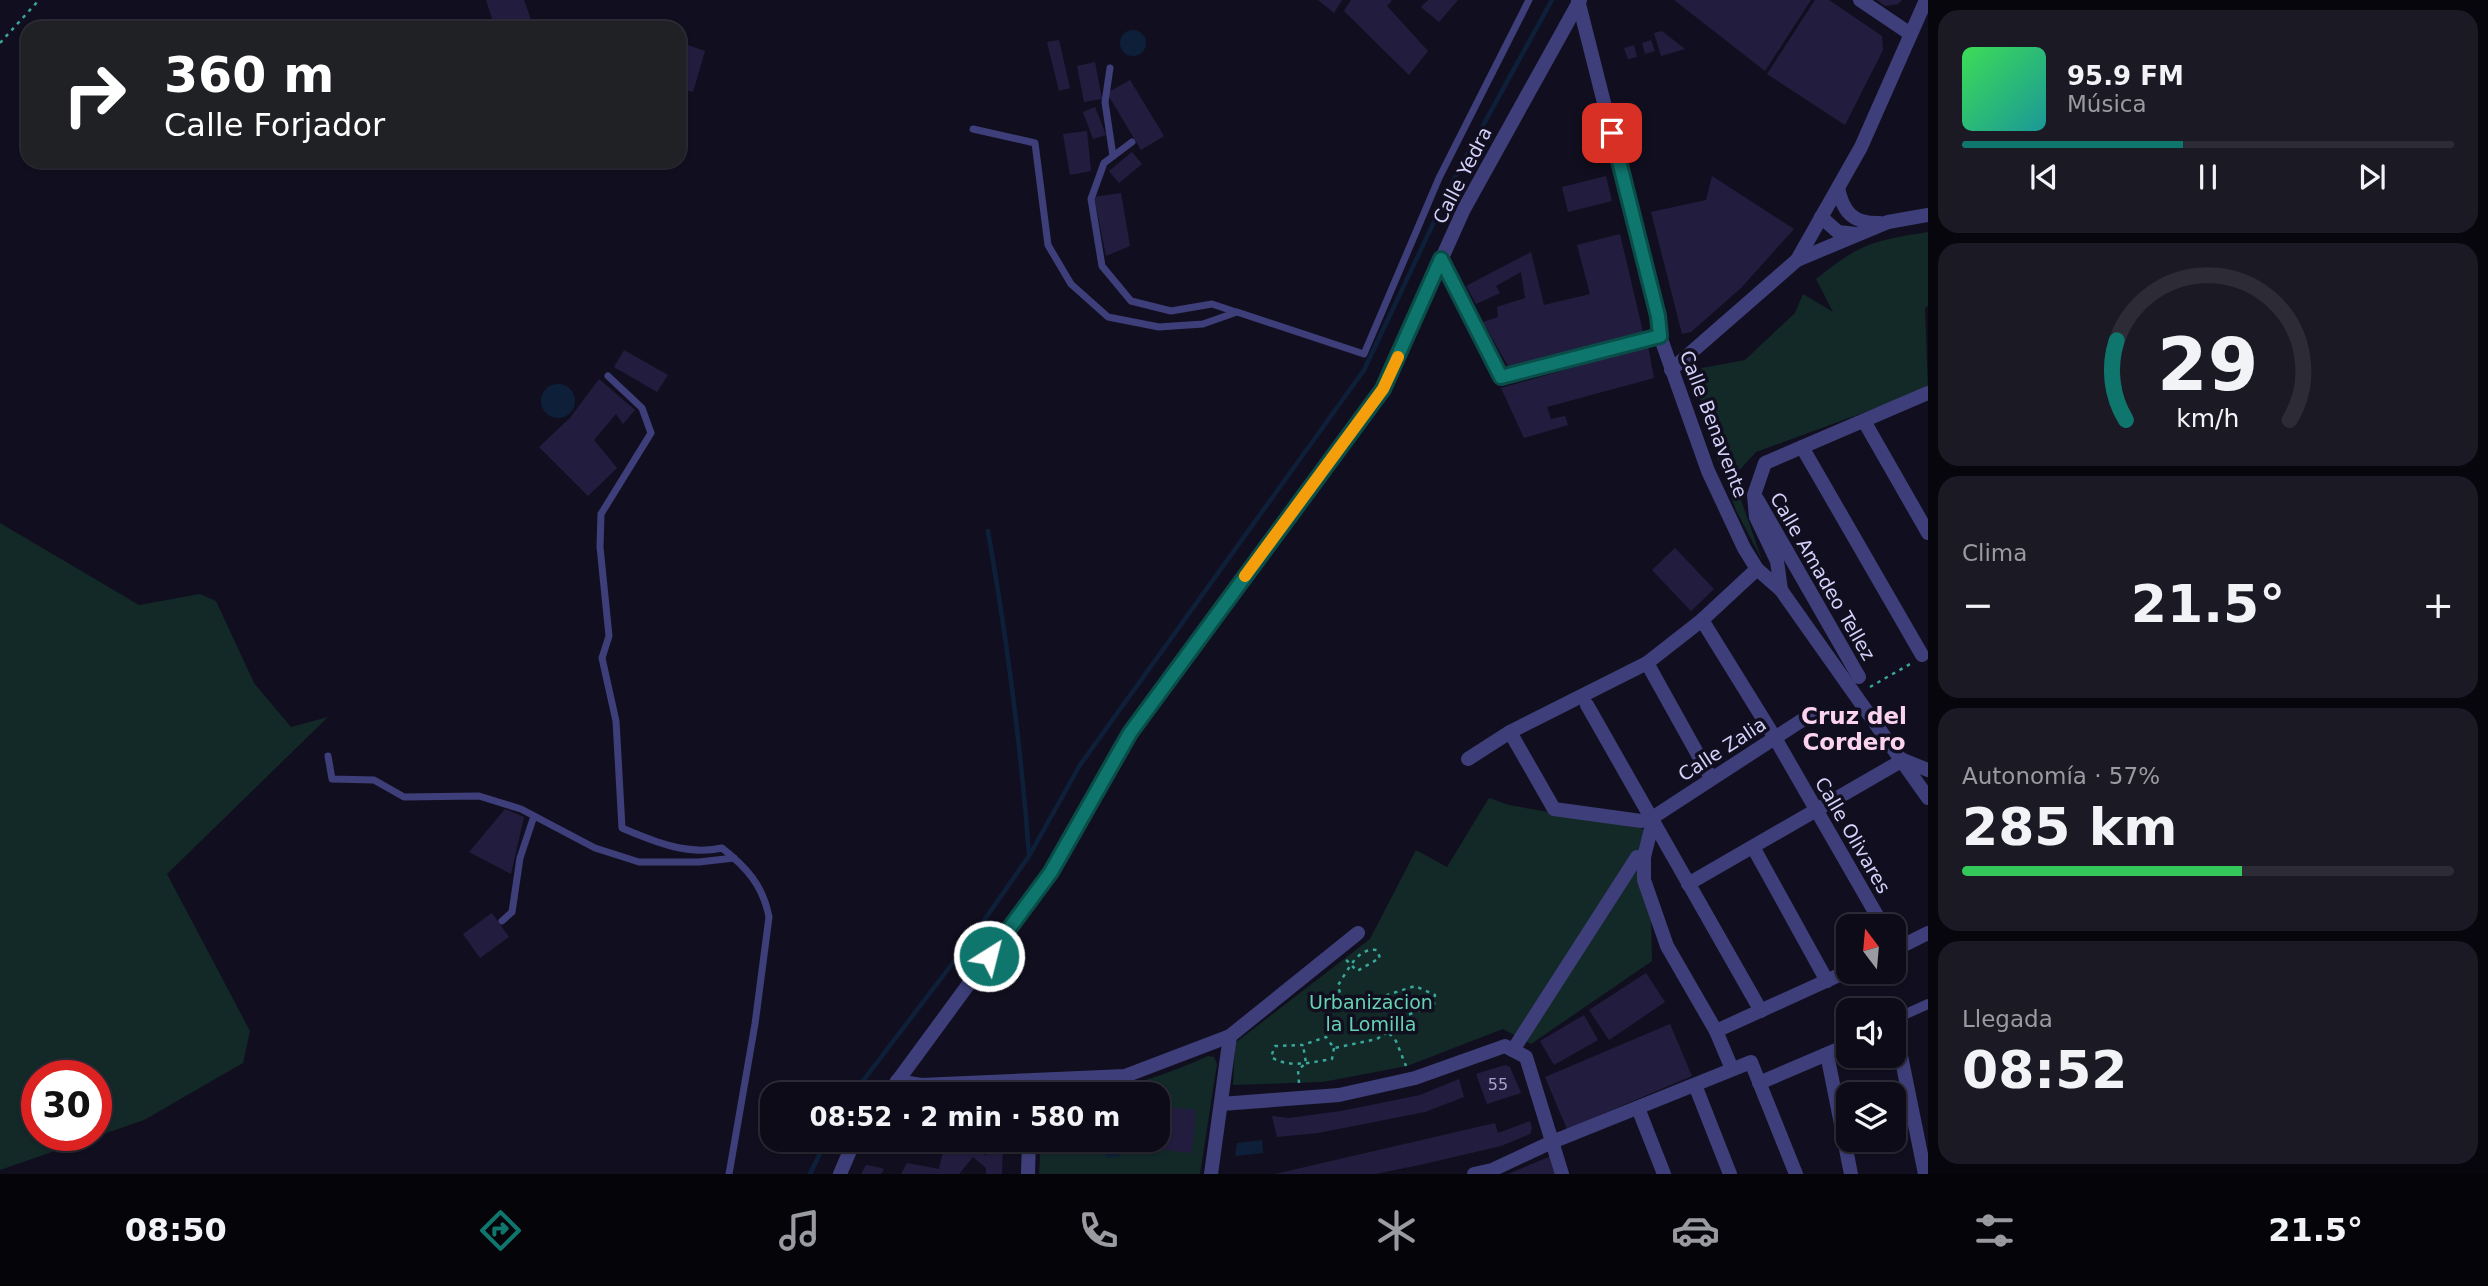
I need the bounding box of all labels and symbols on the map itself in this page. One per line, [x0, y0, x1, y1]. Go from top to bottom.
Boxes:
pin [1582, 103, 1642, 163]
street label: Calle Yedra [1428, 123, 1496, 227]
street label: Calle Benavente [1676, 347, 1752, 501]
street label: Calle Amadeo Tellez [1766, 488, 1880, 664]
district label: Cruz del Cordero [1801, 703, 1907, 755]
street label: Calle Zalia [1674, 713, 1770, 785]
street label: Calle Olivares [1811, 773, 1895, 897]
north arrow [1836, 914, 1906, 984]
position arrow [952, 919, 1026, 993]
park label: Urbanizacion la Lomilla [1309, 991, 1433, 1035]
speed limit sign: 30 [21, 1060, 112, 1151]
house number: 55 [1488, 1075, 1508, 1094]

